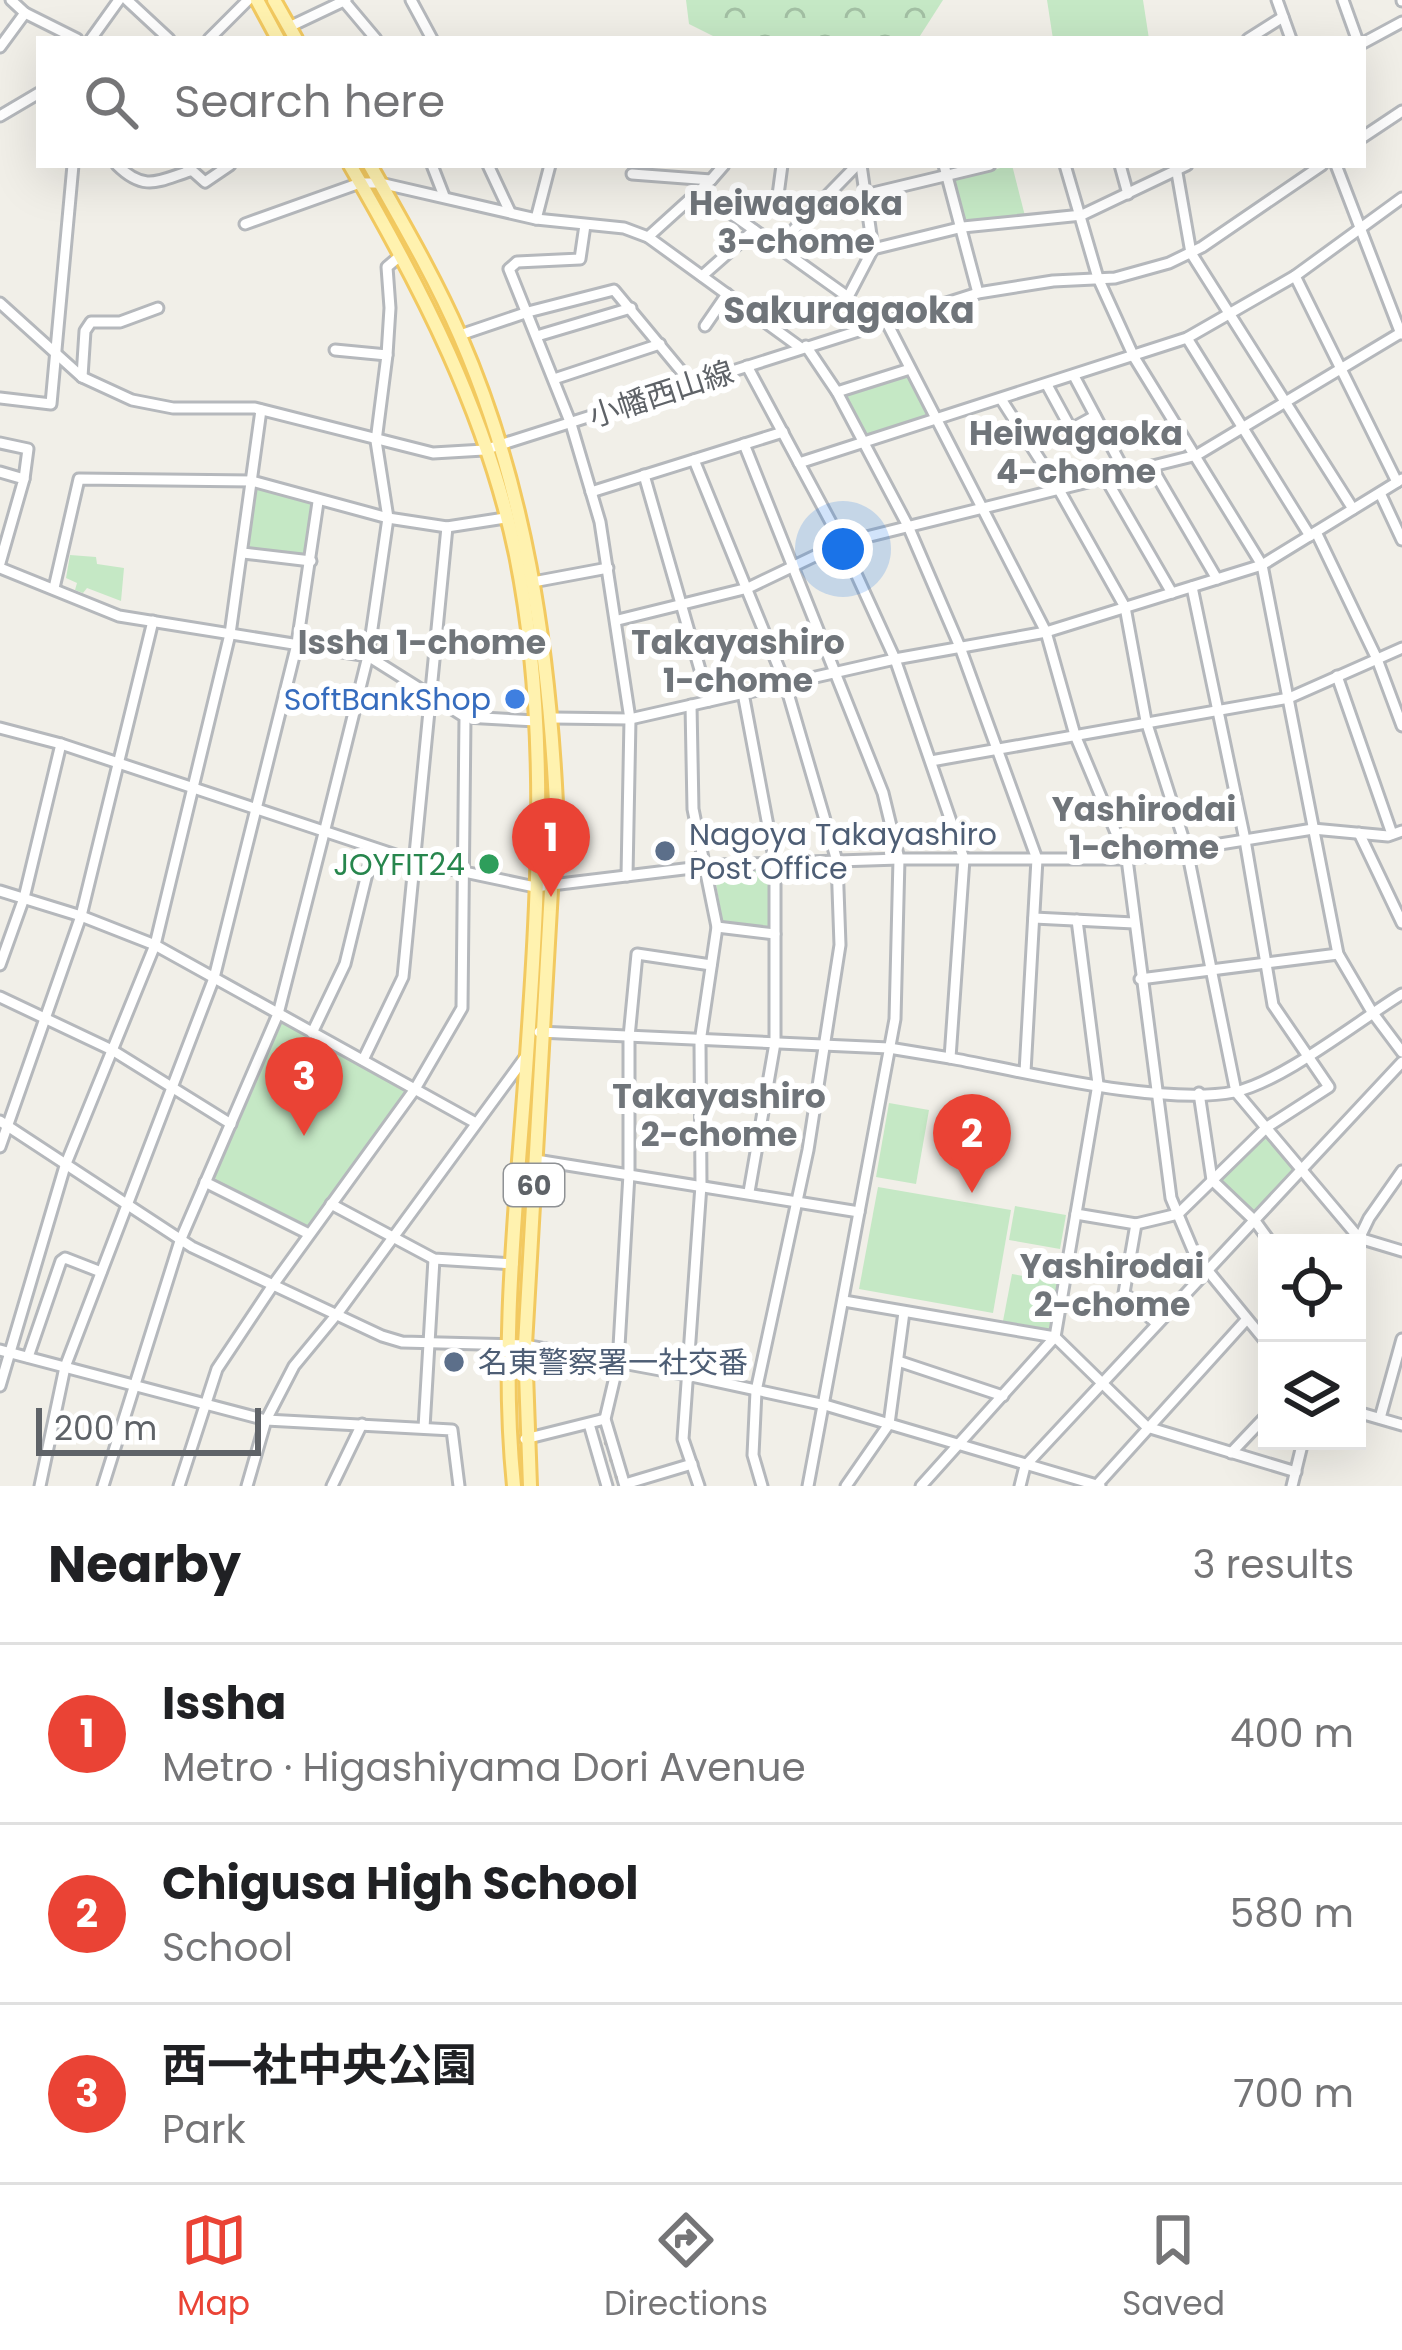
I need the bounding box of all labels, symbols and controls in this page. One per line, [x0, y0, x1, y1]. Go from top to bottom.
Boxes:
search box [36, 36, 1366, 168]
icon: search [78, 69, 144, 135]
text: Search here [174, 70, 445, 133]
district label: Heiwagaoka 3-chome [689, 180, 903, 265]
district label: Sakuragaoka [723, 285, 975, 336]
street label: 小幡西山線 [583, 350, 739, 438]
district label: Heiwagaoka 4-chome [969, 410, 1183, 495]
your location [813, 519, 873, 579]
district label: Issha 1-chome [298, 619, 546, 666]
district label: Takayashiro 1-chome [631, 619, 845, 704]
place label: SoftBankShop [284, 678, 491, 721]
marker: SoftBankShop [502, 686, 528, 712]
district label: Yashirodai 1-chome [1052, 786, 1236, 871]
pin: 1 [512, 798, 590, 897]
place label: Nagoya Takayashiro Post Office [689, 813, 997, 890]
marker: Nagoya Takayashiro Post Office [652, 838, 678, 864]
place label: JOYFIT24 [333, 843, 465, 886]
marker: JOYFIT24 [476, 851, 502, 877]
pin: 3 [265, 1037, 343, 1136]
district label: Takayashiro 2-chome [612, 1073, 826, 1158]
pin: 2 [933, 1094, 1011, 1193]
road number: 60 [504, 1164, 564, 1206]
map controls [1258, 1234, 1366, 1450]
button: locate [1258, 1234, 1366, 1342]
district label: Yashirodai 2-chome [1020, 1243, 1204, 1328]
place label: 名東警察署一社交番 [478, 1341, 748, 1384]
button: layers [1258, 1342, 1366, 1450]
marker: 名東警察署一社交番 [441, 1349, 467, 1375]
scale bar [36, 1402, 261, 1455]
text: 200 m [54, 1405, 157, 1452]
text: Nearby [48, 1528, 241, 1600]
text: 3 results [1192, 1537, 1354, 1592]
text: Issha [162, 1672, 286, 1735]
text: 1 [80, 1706, 94, 1761]
text: 400 m [1230, 1706, 1354, 1761]
text: Metro · Higashiyama Dori Avenue [162, 1740, 806, 1795]
text: Chigusa High School [162, 1852, 638, 1915]
text: 2 [76, 1886, 98, 1941]
text: 580 m [1230, 1886, 1354, 1941]
text: School [162, 1920, 293, 1975]
text: 西一社中央公園 [162, 2034, 477, 2097]
text: 3 [75, 2066, 99, 2121]
text: 700 m [1233, 2066, 1354, 2121]
text: Park [162, 2102, 246, 2157]
tab: Map [177, 2207, 250, 2329]
tab: Directions [604, 2207, 768, 2329]
tab: Saved [1122, 2207, 1225, 2329]

